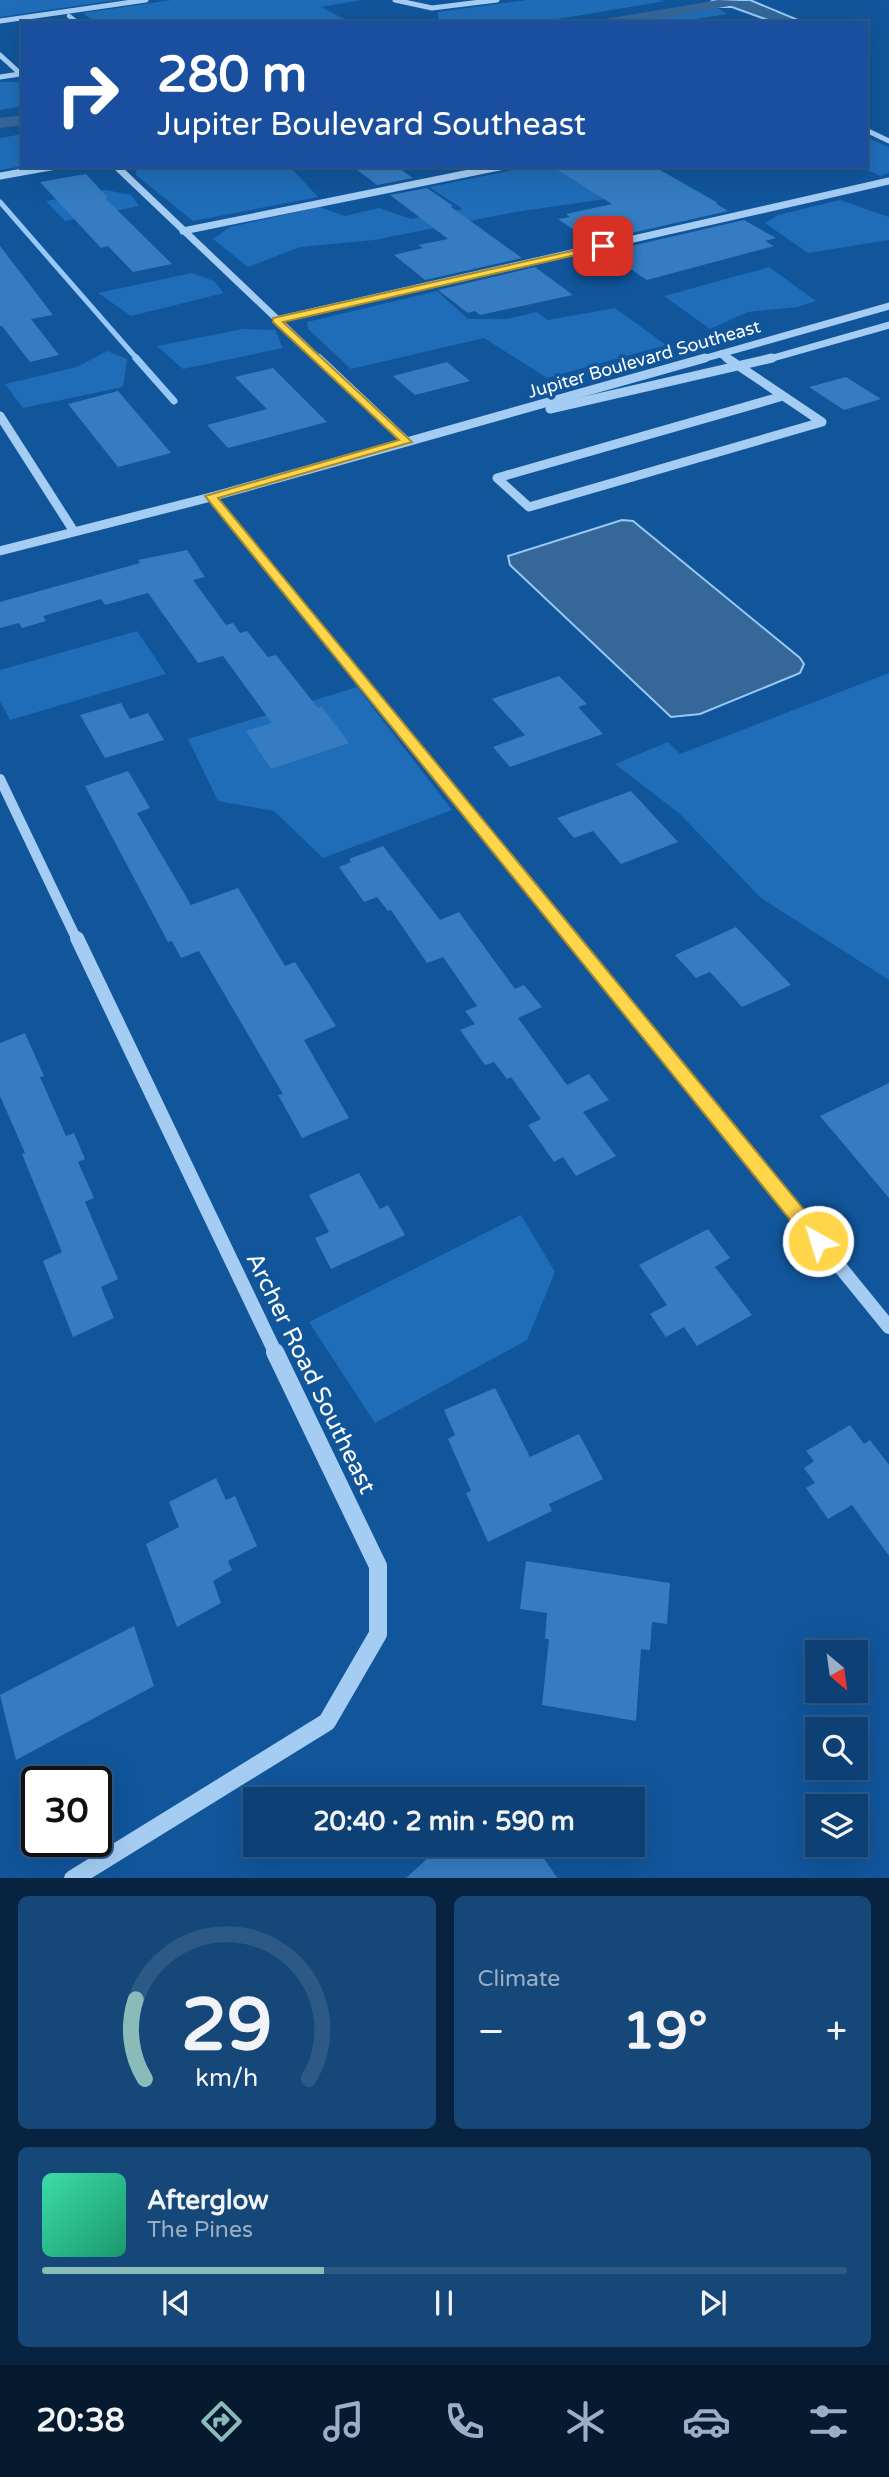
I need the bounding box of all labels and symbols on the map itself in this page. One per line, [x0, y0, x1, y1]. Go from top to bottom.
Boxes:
pin [573, 216, 633, 276]
street label: Jupiter Boulevard Southeast [525, 315, 763, 403]
position arrow [781, 1204, 855, 1278]
street label: Archer Road Southeast [239, 1248, 382, 1499]
north arrow [805, 1640, 868, 1703]
speed limit sign: 30 [21, 1766, 112, 1857]

